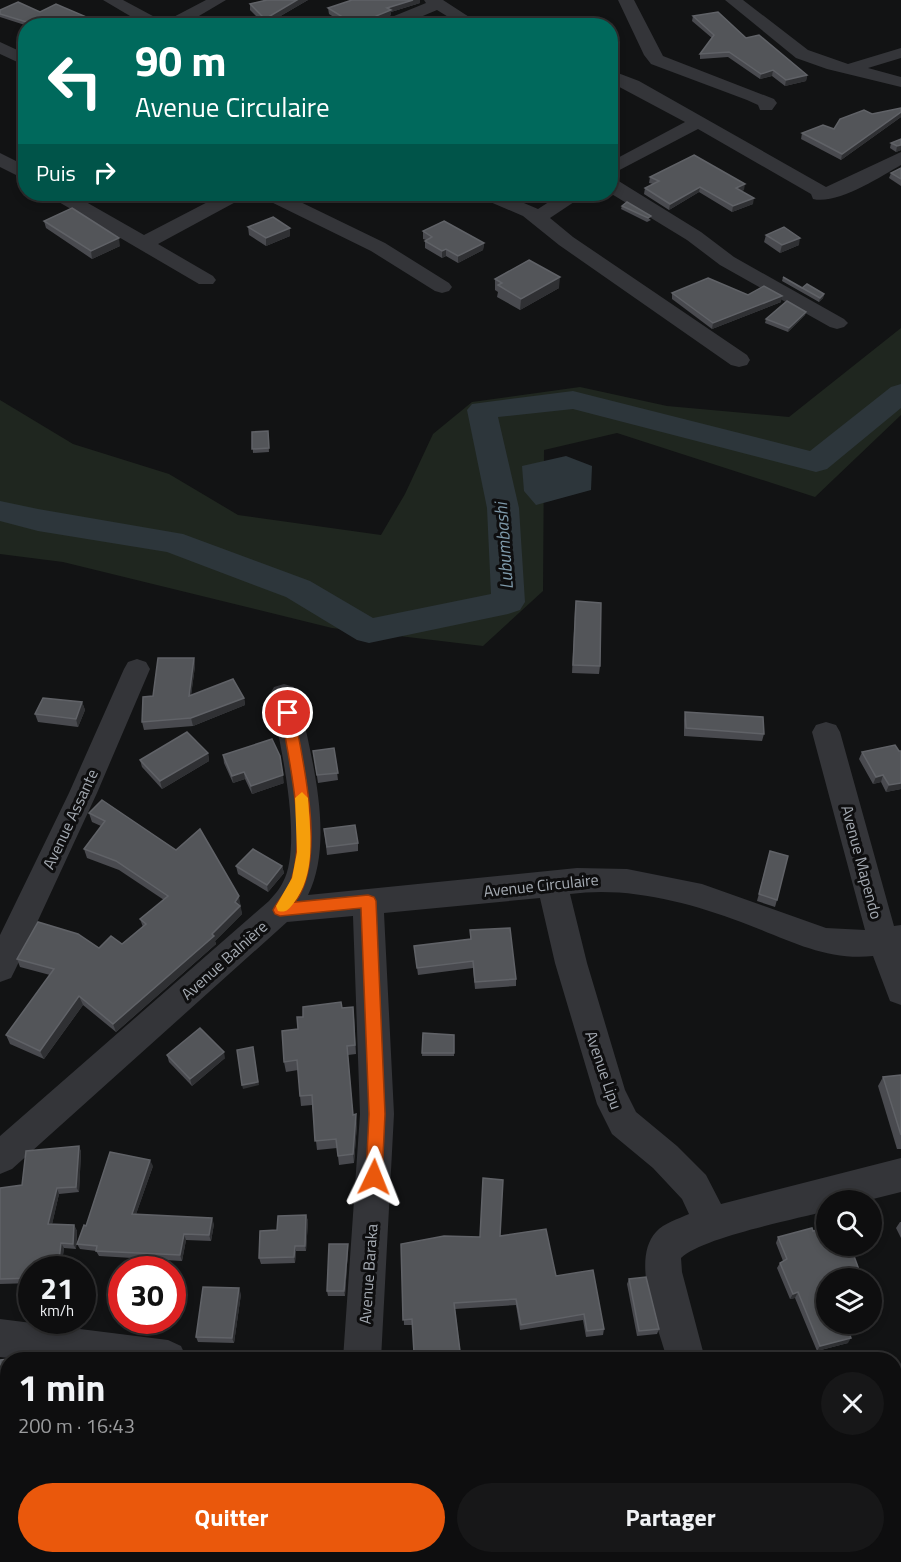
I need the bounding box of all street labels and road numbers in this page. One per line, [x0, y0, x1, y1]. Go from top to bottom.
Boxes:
street label: Avenue Assante [36, 765, 104, 873]
street label: Avenue Mapendo [835, 802, 889, 922]
street label: Avenue Circulaire [482, 867, 600, 903]
street label: Avenue Balnière [176, 915, 272, 1005]
street label: Avenue Lipu [579, 1027, 629, 1113]
street label: Avenue Baraka [353, 1223, 383, 1325]

